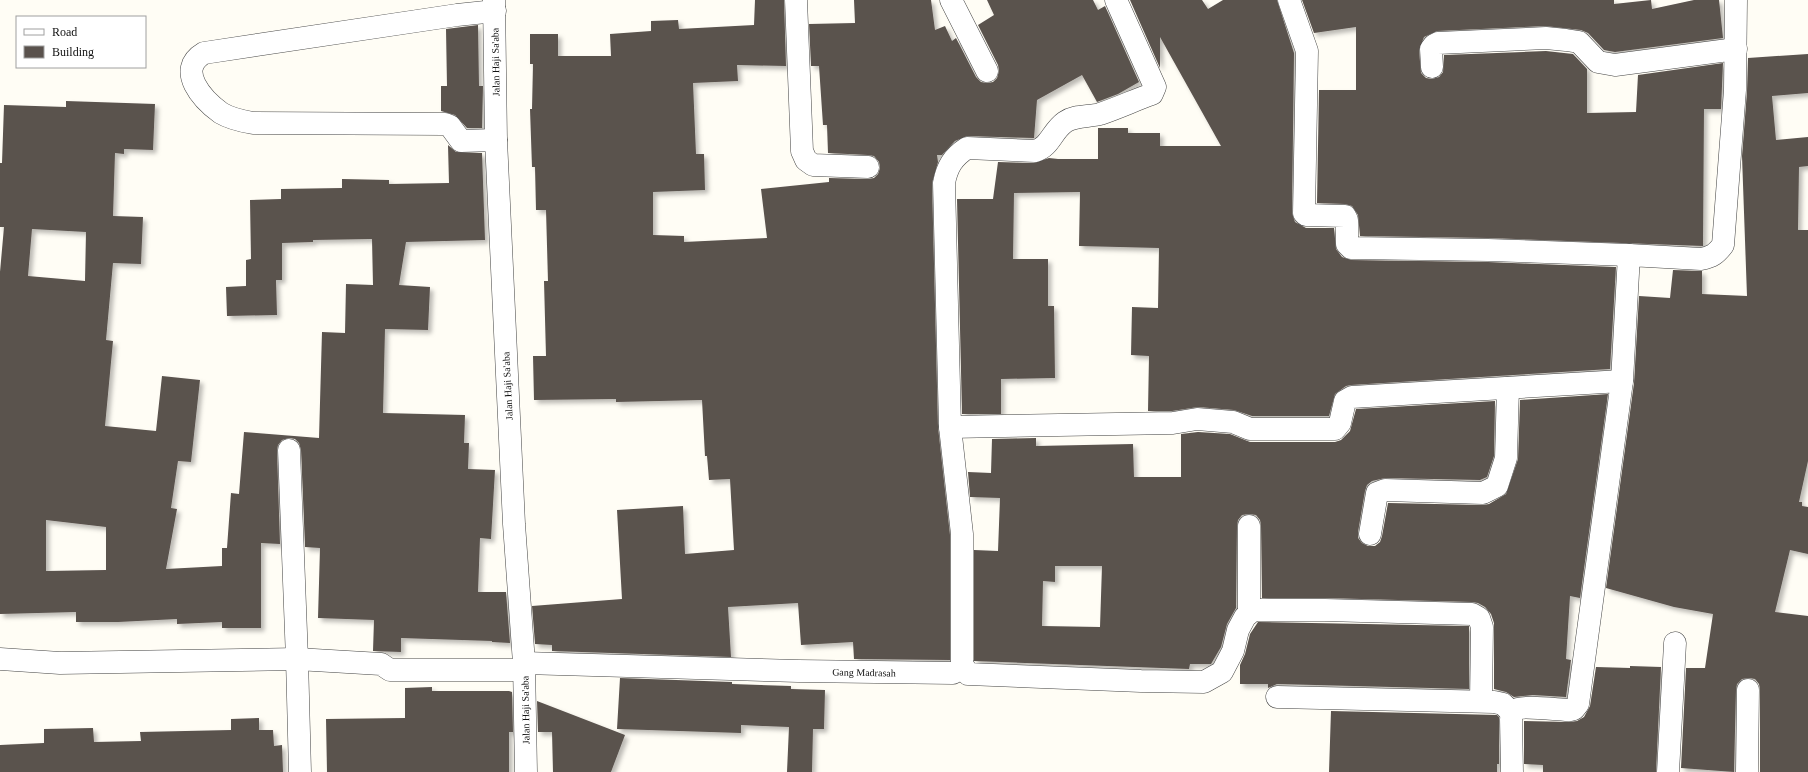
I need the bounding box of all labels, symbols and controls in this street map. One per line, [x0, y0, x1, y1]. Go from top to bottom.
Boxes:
legend [16, 16, 146, 68]
text: Road [52, 25, 77, 39]
street label: Jalan Haji Sa'aba [489, 27, 502, 96]
text: Building [52, 45, 94, 59]
street label: Jalan Haji Sa'aba [500, 351, 515, 420]
street label: Gang Madrasah [832, 666, 896, 679]
street label: Jalan Haji Sa'aba [519, 675, 532, 744]

